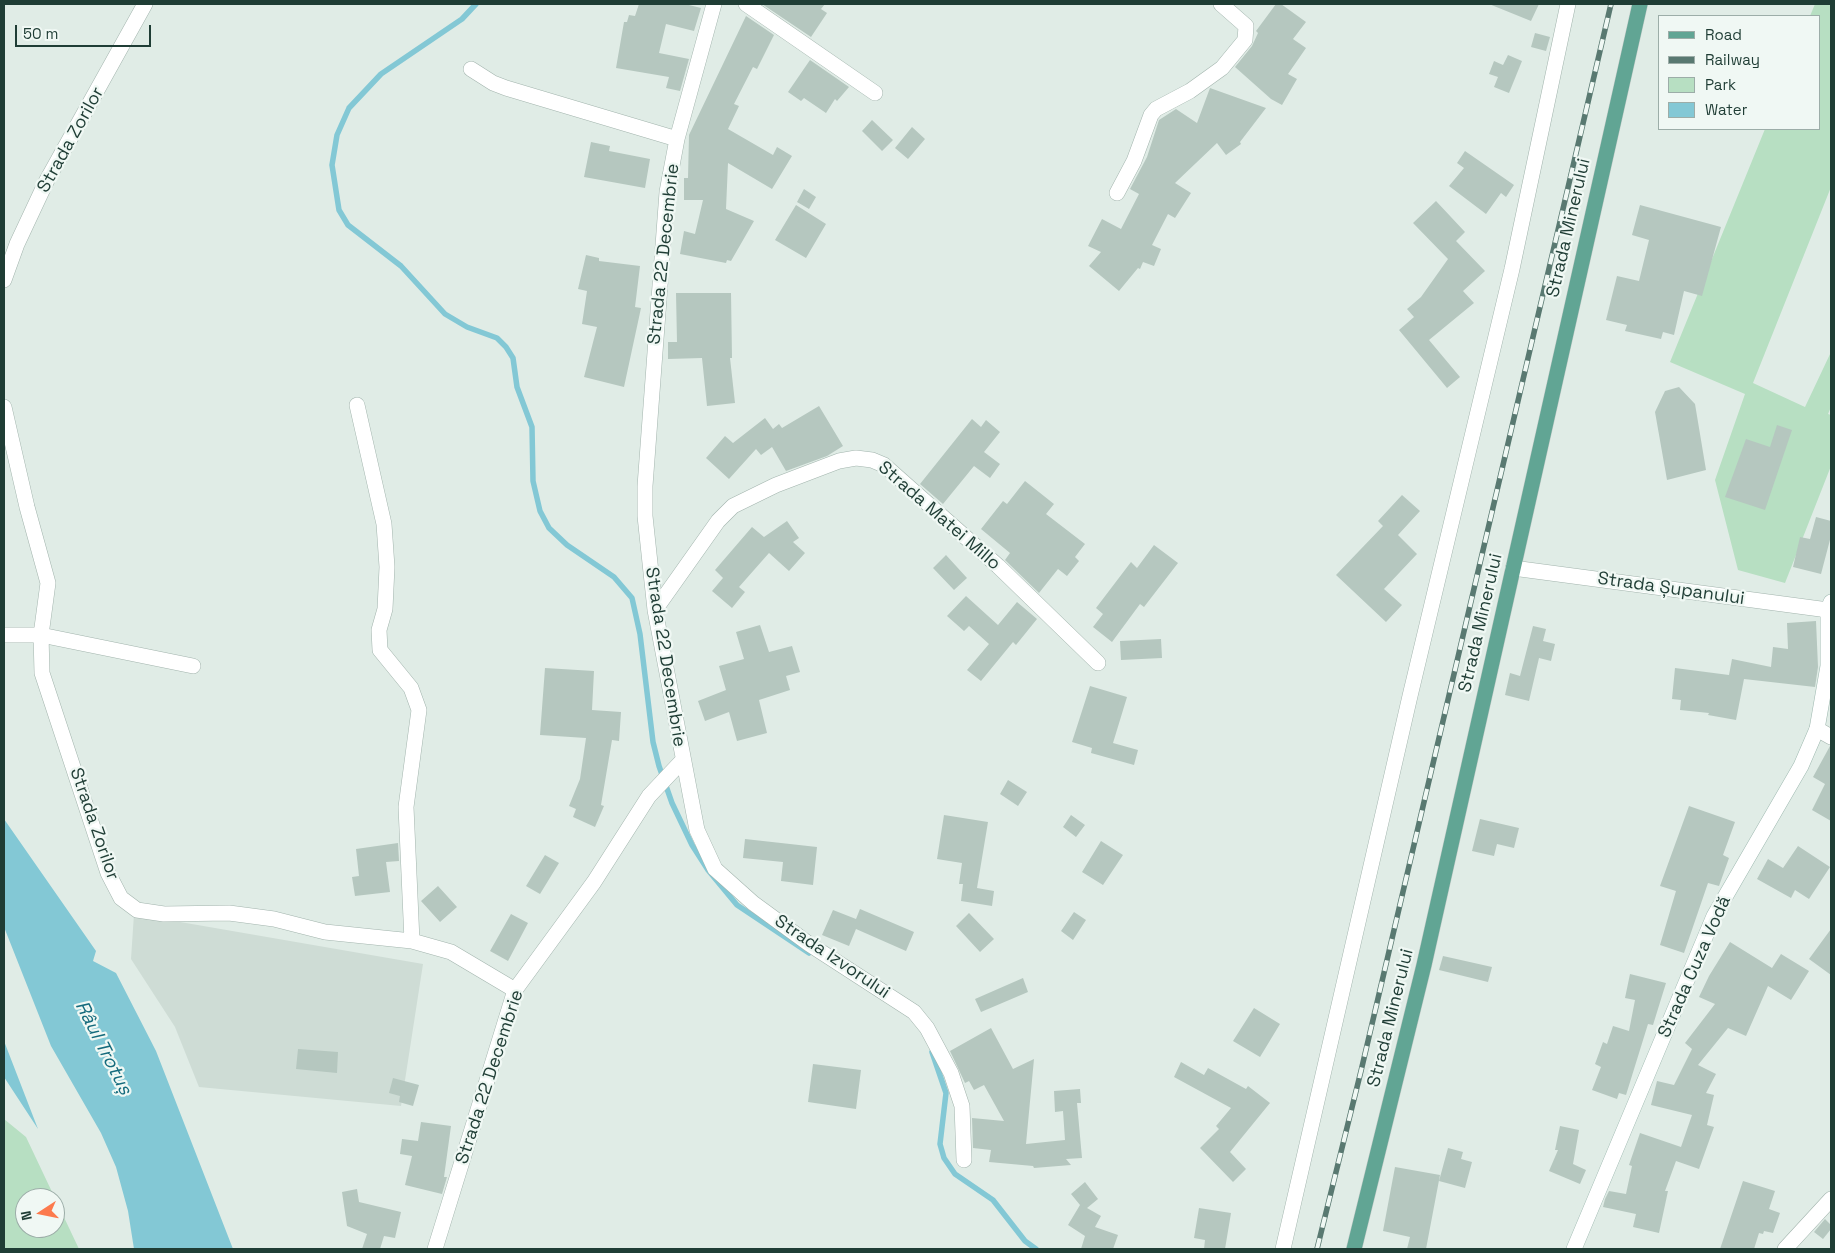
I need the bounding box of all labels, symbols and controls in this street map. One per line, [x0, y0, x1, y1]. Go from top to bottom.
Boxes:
scale bar [18, 15, 154, 47]
legend [1658, 15, 1820, 130]
text: 50 m [23, 24, 58, 43]
text: Road [1705, 25, 1742, 44]
text: Railway [1705, 50, 1760, 69]
text: Park [1705, 75, 1736, 94]
street label: Strada Zorilor [33, 84, 109, 196]
text: Water [1705, 100, 1747, 119]
street label: Strada Minerului [1543, 156, 1595, 300]
street label: Strada 22 Decembrie [644, 163, 684, 345]
street label: Strada Matei Millo [873, 457, 1005, 575]
street label: Strada Minerului [1455, 551, 1507, 695]
street label: Strada 22 Decembrie [640, 566, 690, 748]
street label: Strada Șupanului [1596, 568, 1746, 610]
street label: Strada Zorilor [65, 765, 123, 883]
street label: Strada Cuza Vodă [1654, 893, 1736, 1041]
street label: Strada Izvorului [770, 910, 894, 1004]
street label: Strada Minerului [1363, 947, 1419, 1089]
street label: Strada 22 Decembrie [452, 987, 528, 1167]
water label: Râul Trotuș [70, 997, 136, 1099]
north arrow [15, 1188, 65, 1238]
text: N [17, 1209, 36, 1222]

